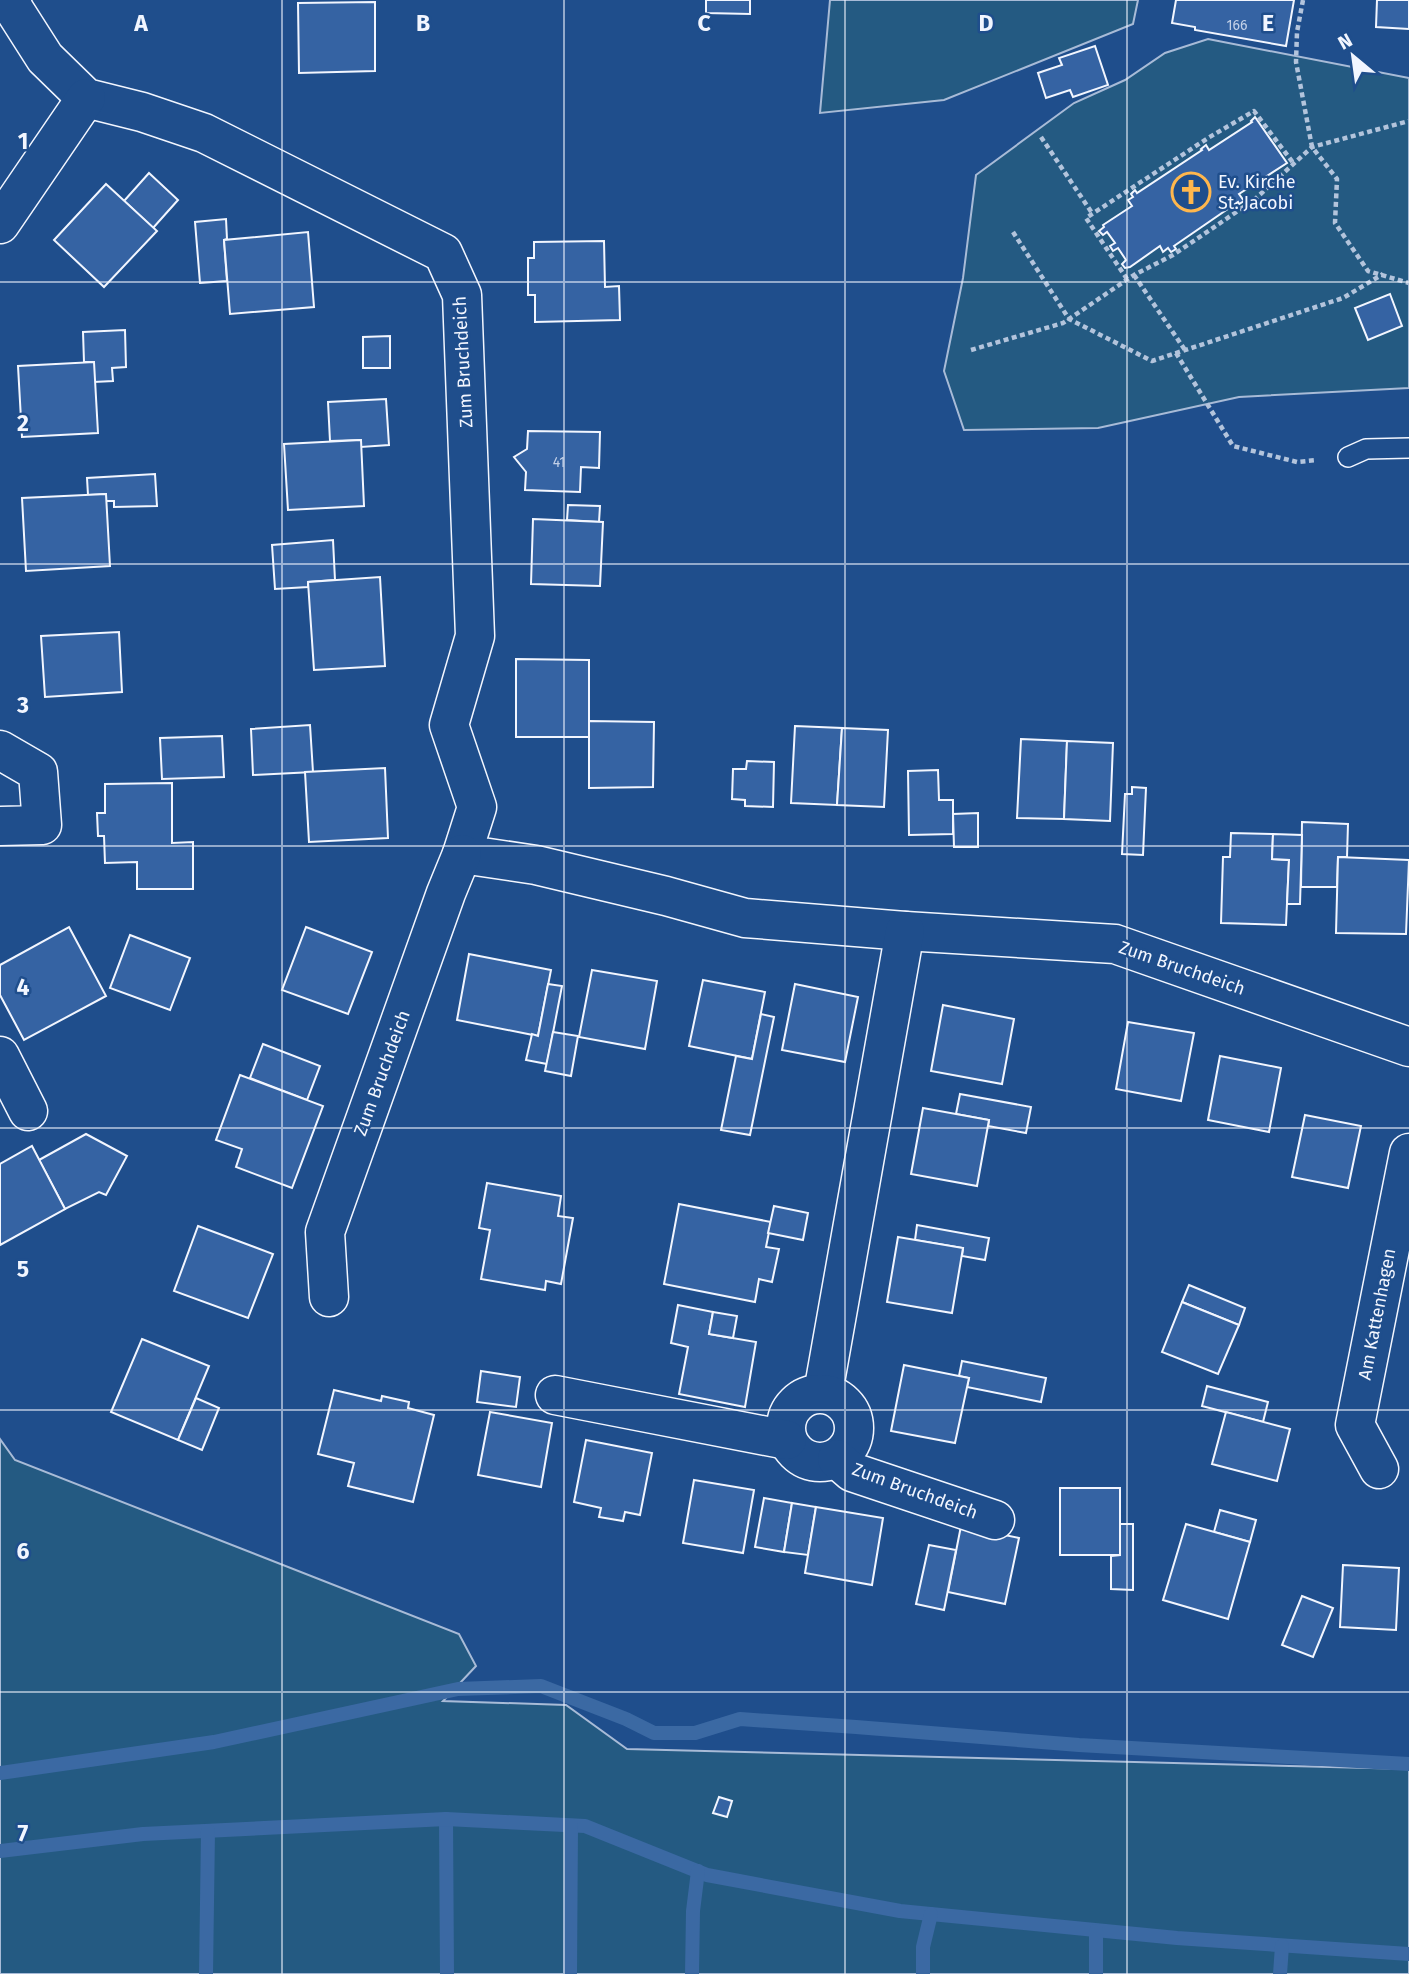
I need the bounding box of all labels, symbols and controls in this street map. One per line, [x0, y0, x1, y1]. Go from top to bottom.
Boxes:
text: A [133, 9, 148, 37]
text: B [416, 9, 430, 37]
text: C [697, 9, 711, 37]
text: D [979, 9, 994, 37]
text: E [1262, 9, 1274, 37]
house number: 166 [1227, 17, 1248, 34]
north arrow [1318, 21, 1388, 91]
text: N [1334, 28, 1356, 55]
text: 1 [18, 127, 28, 155]
church icon: Ev. Kirche St. Jacobi [1170, 171, 1212, 213]
place label: Ev. Kirche St. Jacobi [1218, 171, 1296, 214]
street label: Zum Bruchdeich [449, 295, 477, 429]
text: 2 [17, 409, 29, 437]
house number: 41 [553, 454, 565, 471]
text: 3 [16, 691, 29, 719]
street label: Zum Bruchdeich [1116, 936, 1248, 1000]
text: 4 [17, 973, 30, 1001]
street label: Zum Bruchdeich [349, 1007, 415, 1139]
street label: Am Kattenhagen [1353, 1246, 1401, 1382]
text: 5 [17, 1255, 29, 1283]
street label: Zum Bruchdeich [849, 1458, 981, 1524]
text: 6 [17, 1537, 30, 1565]
text: 7 [18, 1819, 29, 1847]

